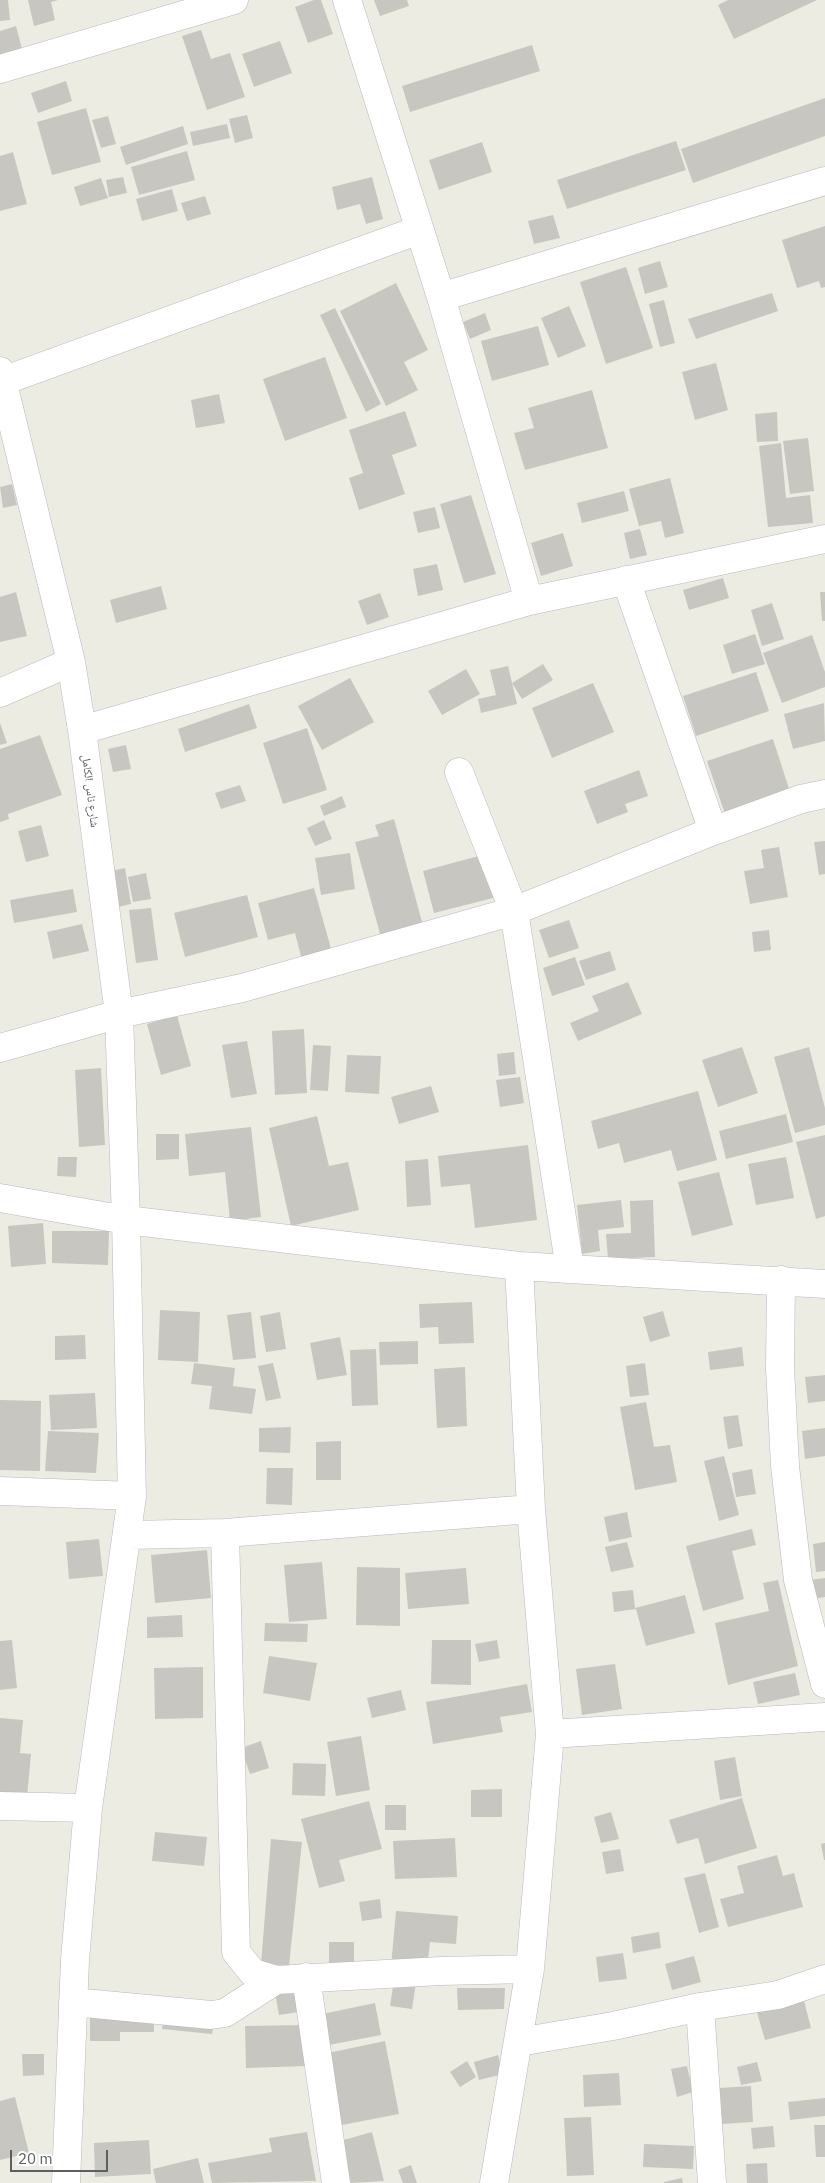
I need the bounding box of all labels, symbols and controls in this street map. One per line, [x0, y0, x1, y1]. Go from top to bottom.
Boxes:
street label: شارع ناس الكامل [78, 754, 102, 828]
scale bar [12, 2140, 110, 2172]
text: 20 m [18, 2149, 53, 2168]

